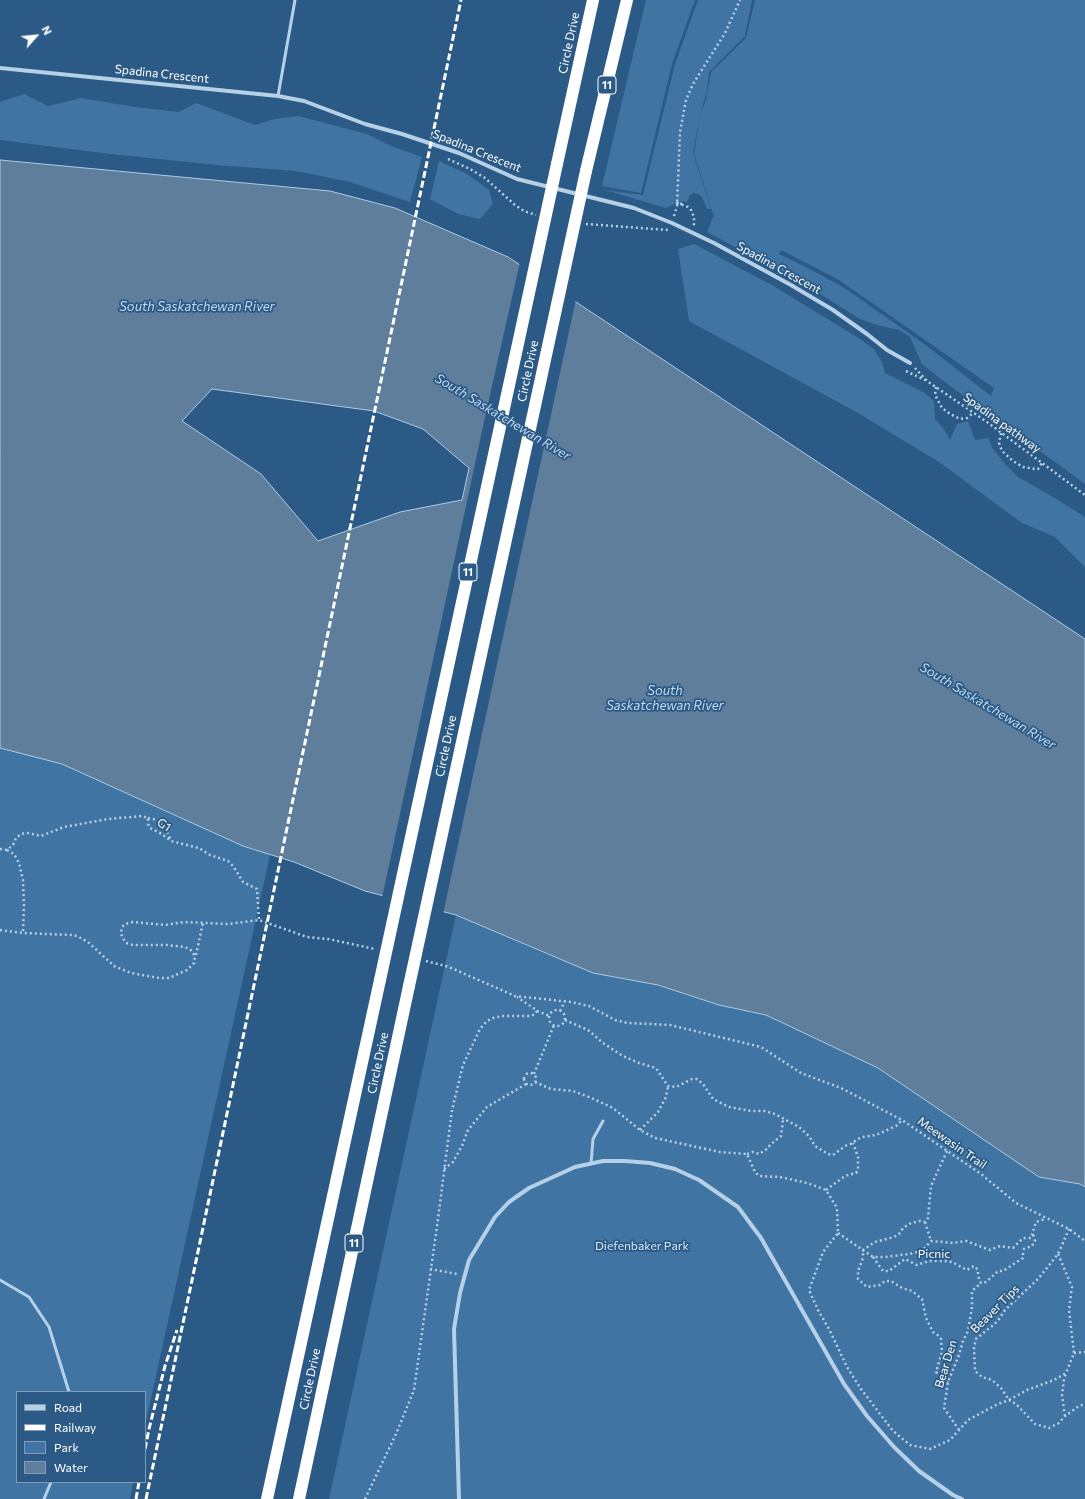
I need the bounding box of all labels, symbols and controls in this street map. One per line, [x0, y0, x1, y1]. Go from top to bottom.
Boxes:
street label: Circle Drive [555, 11, 583, 75]
north arrow [16, 16, 56, 56]
text: N [39, 24, 55, 37]
street label: Spadina Crescent [114, 62, 210, 86]
road number: 11 [598, 76, 616, 94]
street label: Spadina Crescent [430, 127, 524, 175]
street label: Spadina Crescent [734, 239, 824, 297]
water label: South Saskatchewan River [119, 299, 275, 315]
street label: Circle Drive [514, 339, 542, 403]
water label: South Saskatchewan River [432, 370, 574, 464]
street label: Spadina pathway [960, 390, 1044, 456]
road number: 11 [459, 563, 477, 581]
water label: South Saskatchewan River [917, 659, 1059, 753]
water label: South Saskatchewan River [606, 683, 724, 714]
street label: Circle Drive [432, 714, 460, 778]
street label: G1 [154, 815, 174, 835]
street label: Circle Drive [364, 1031, 392, 1095]
street label: Meewasin Trail [915, 1114, 989, 1172]
road number: 11 [345, 1234, 363, 1252]
park label: Diefenbaker Park [595, 1239, 689, 1253]
street label: Picnic [918, 1247, 950, 1261]
street label: Beaver Tips [968, 1282, 1022, 1336]
street label: Bear Den [932, 1338, 960, 1390]
street label: Circle Drive [296, 1347, 324, 1411]
legend [16, 1391, 146, 1483]
text: Road [54, 1400, 82, 1414]
text: Railway [54, 1420, 96, 1434]
text: Park [54, 1440, 79, 1454]
text: Water [54, 1460, 88, 1474]

